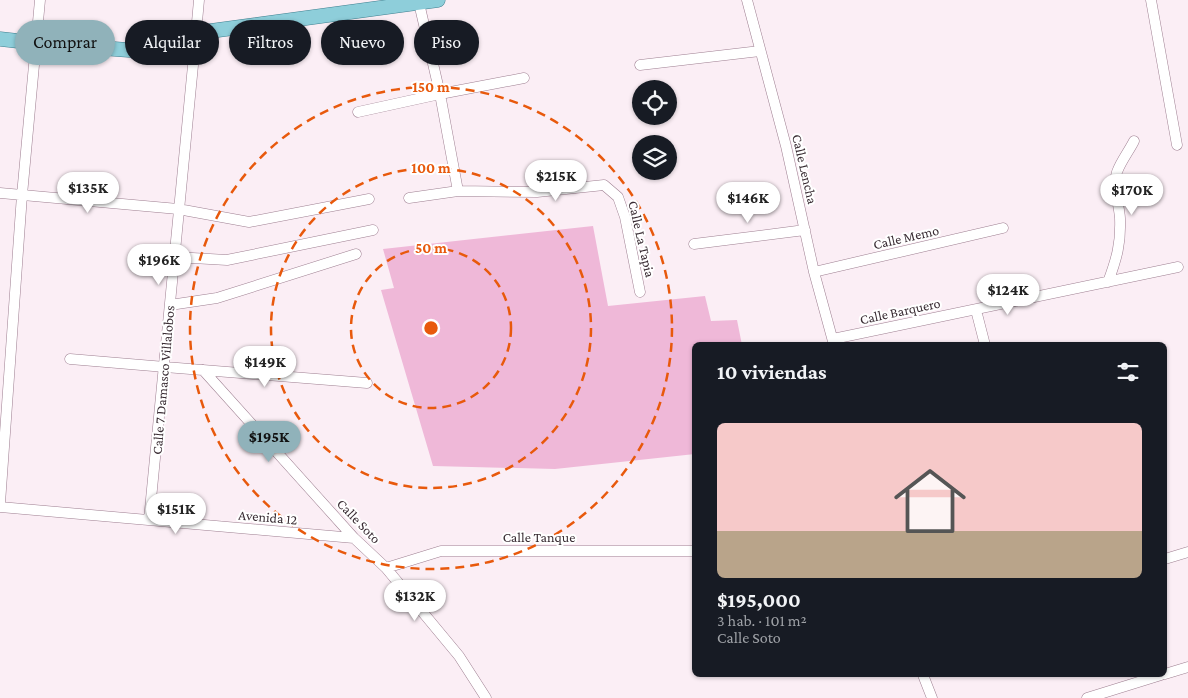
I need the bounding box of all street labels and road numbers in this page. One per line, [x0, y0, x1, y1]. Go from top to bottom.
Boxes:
street label: Calle Lencha [789, 133, 821, 206]
street label: Calle La Tapia [625, 199, 659, 279]
street label: Calle Memo [872, 222, 940, 252]
street label: Calle Barquero [858, 295, 942, 327]
street label: Calle 7 Damasco Villalobos [149, 305, 177, 455]
street label: Calle Soto [334, 495, 384, 547]
street label: Avenida 12 [238, 506, 298, 528]
street label: Calle Tanque [503, 529, 575, 545]

